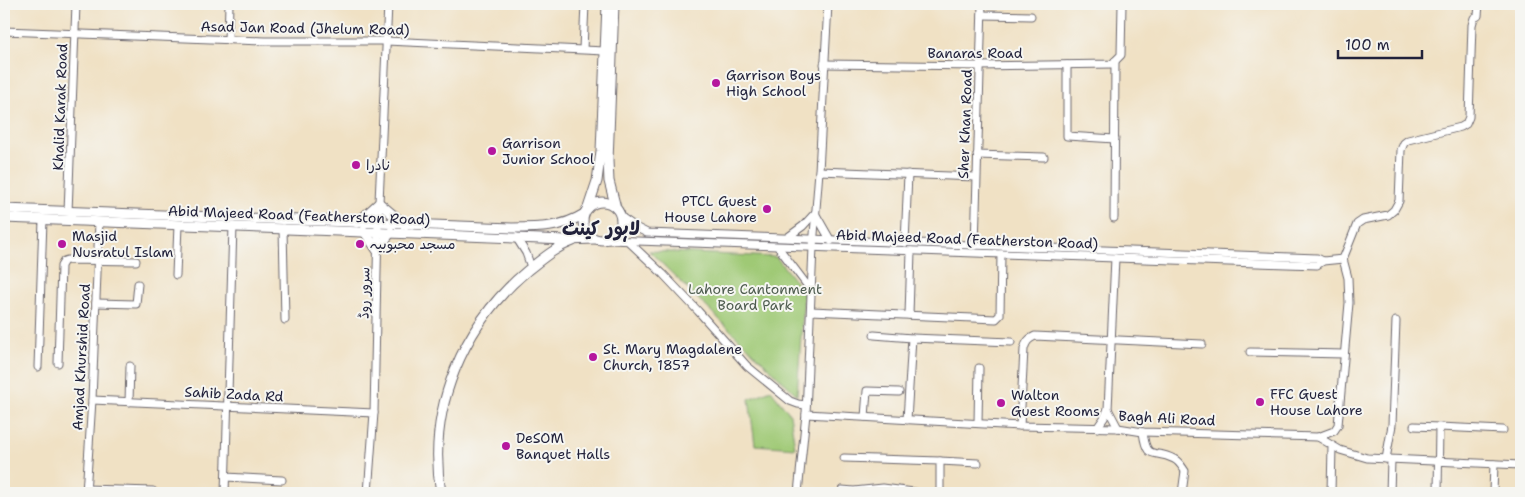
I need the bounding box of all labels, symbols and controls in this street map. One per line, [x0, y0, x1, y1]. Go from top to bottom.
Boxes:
street label: Asad Jan Road (Jhelum Road) [200, 17, 410, 39]
scale bar [1338, 28, 1421, 60]
text: 100 m [1345, 35, 1390, 55]
street label: Khalid Karak Road [49, 43, 71, 171]
street label: Banaras Road [927, 44, 1023, 62]
place label: Garrison Boys High School [726, 66, 821, 100]
street label: Sher Khan Road [954, 69, 976, 179]
marker: Garrison Boys High School [710, 77, 722, 89]
place label: Garrison Junior School [502, 134, 595, 168]
marker: Garrison Junior School [486, 145, 498, 157]
place label: نادرا [366, 156, 391, 174]
marker: نادرا [350, 159, 362, 171]
place label: PTCL Guest House Lahore [664, 192, 757, 226]
street label: Abid Majeed Road (Featherston Road) [168, 201, 430, 229]
marker: PTCL Guest House Lahore [761, 203, 773, 215]
district label: لاہور کینٹ [562, 216, 640, 242]
street label: Abid Majeed Road (Featherston Road) [836, 225, 1098, 253]
place label: Masjid Nusratul Islam [72, 227, 173, 261]
place label: مسجد محبوبیہ [370, 235, 456, 253]
marker: Masjid Nusratul Islam [56, 238, 68, 250]
marker: مسجد محبوبیہ [354, 238, 366, 250]
street label: سرور روڈ [355, 267, 373, 319]
park label: Lahore Cantonment Board Park [688, 280, 822, 314]
street label: Amjad Khurshid Road [68, 283, 94, 431]
place label: St. Mary Magdalene Church, 1857 [603, 340, 742, 374]
marker: St. Mary Magdalene Church, 1857 [587, 351, 599, 363]
street label: Sahib Zada Rd [184, 382, 284, 406]
place label: FFC Guest House Lahore [1270, 385, 1363, 419]
place label: Walton Guest Rooms [1011, 386, 1100, 420]
marker: FFC Guest House Lahore [1254, 396, 1266, 408]
marker: Walton Guest Rooms [995, 397, 1007, 409]
street label: Bagh Ali Road [1118, 406, 1216, 430]
place label: DeSOM Banquet Halls [516, 429, 610, 463]
marker: DeSOM Banquet Halls [500, 440, 512, 452]

